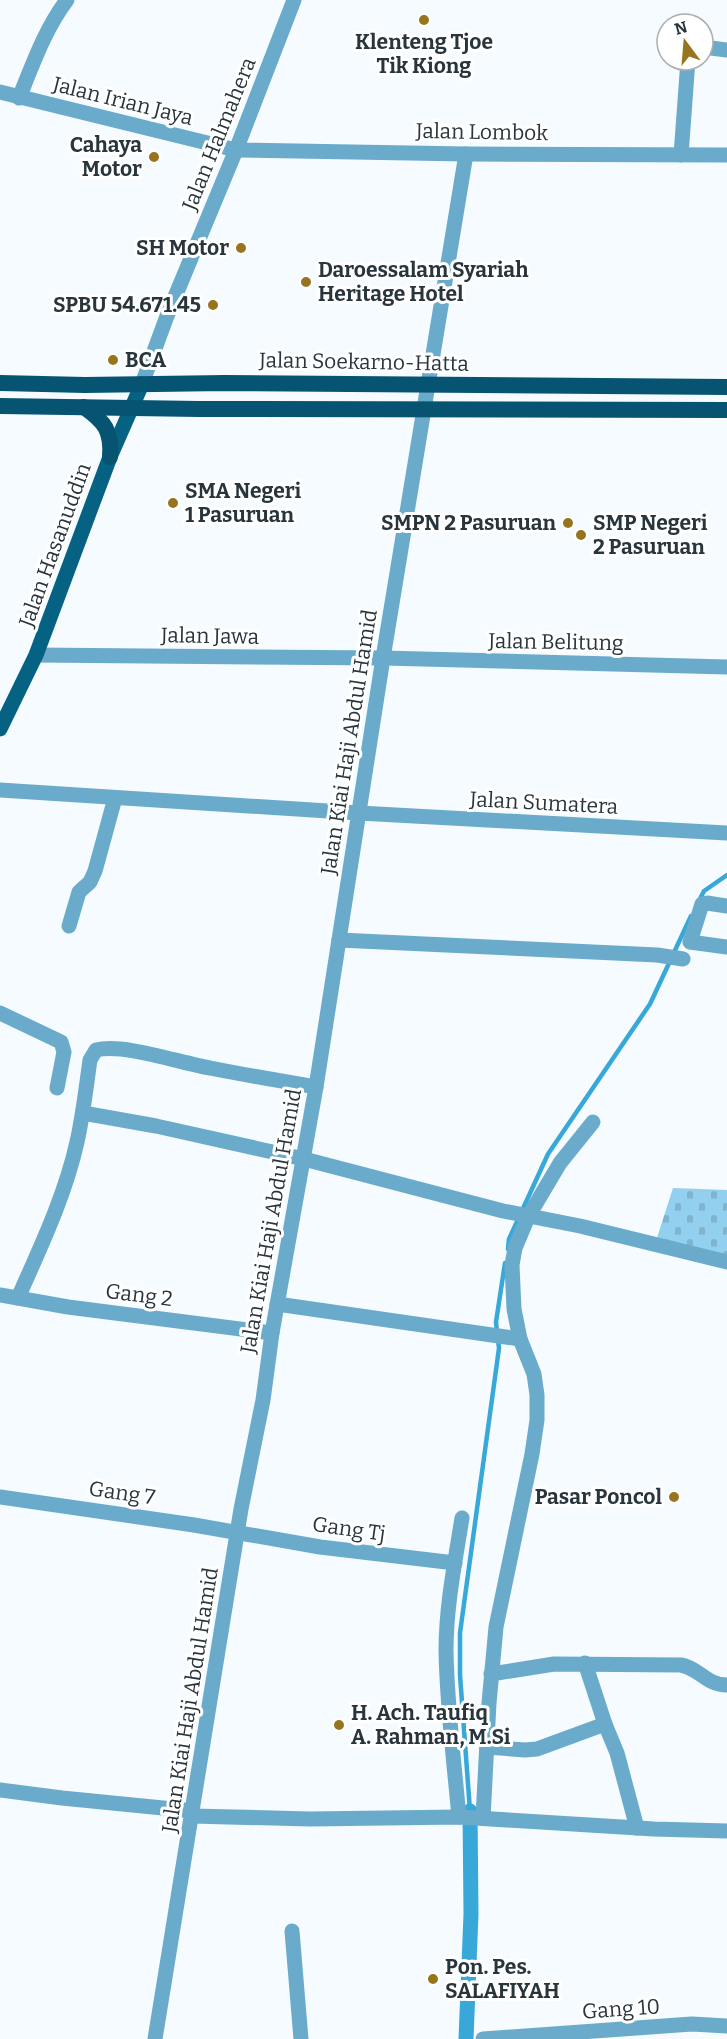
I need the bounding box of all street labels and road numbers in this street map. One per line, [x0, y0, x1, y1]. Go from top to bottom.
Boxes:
street label: Jalan Halmahera [176, 53, 262, 215]
street label: Jalan Irian Jaya [49, 71, 196, 131]
street label: Jalan Lombok [415, 118, 548, 146]
street label: Jalan Soekarno-Hatta [258, 347, 470, 377]
street label: Jalan Hasanuddin [13, 459, 97, 632]
street label: Jalan Kiai Haji Abdul Hamid [315, 607, 383, 878]
street label: Jalan Jawa [160, 622, 260, 650]
street label: Jalan Belitung [487, 628, 624, 656]
street label: Jalan Sumatera [468, 786, 619, 820]
street label: Jalan Kiai Haji Abdul Hamid [235, 1087, 307, 1356]
street label: Gang 2 [104, 1278, 174, 1312]
street label: Gang 7 [87, 1476, 157, 1511]
street label: Gang Tj [311, 1511, 387, 1547]
street label: Jalan Kiai Haji Abdul Hamid [156, 1565, 224, 1836]
street label: Gang 10 [581, 1993, 661, 2025]

